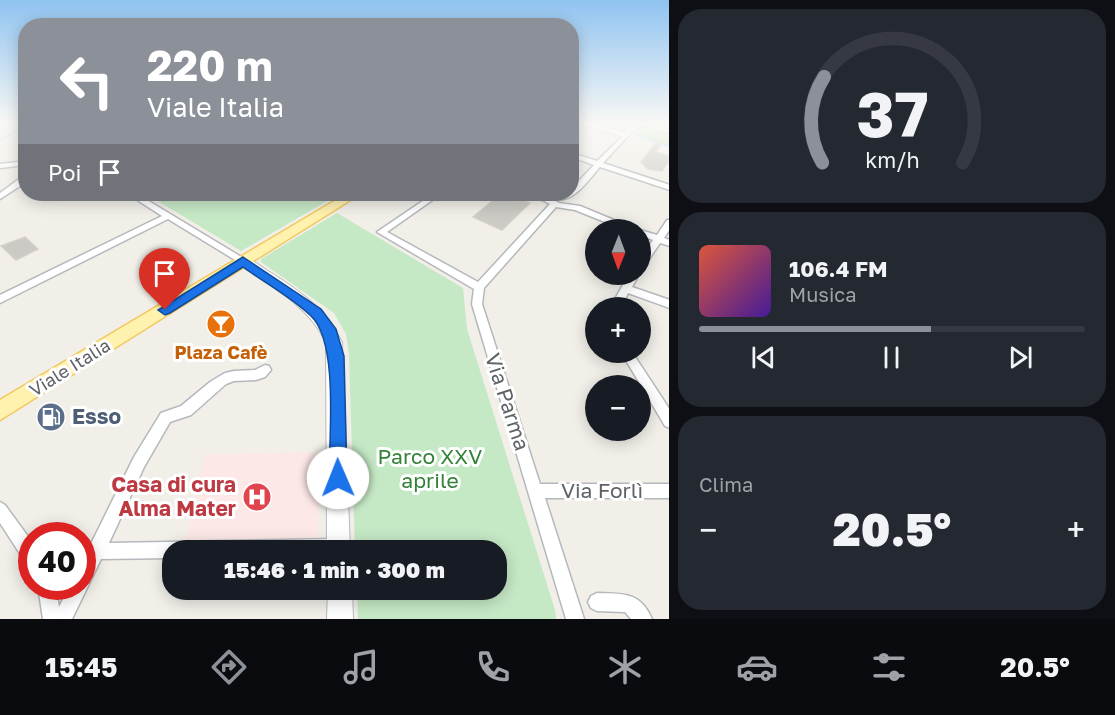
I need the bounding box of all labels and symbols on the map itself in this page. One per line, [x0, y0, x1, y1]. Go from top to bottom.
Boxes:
north arrow [585, 219, 651, 285]
pin [139, 248, 190, 310]
bar icon: Plaza Cafè [205, 308, 237, 340]
street label: Viale Italia [25, 334, 114, 401]
place label: Plaza Cafè [175, 341, 268, 363]
street label: Via Parma [480, 350, 536, 454]
fuel station icon: Esso [35, 401, 67, 433]
place label: Esso [72, 403, 121, 429]
park label: Parco XXV aprile [378, 443, 482, 493]
position arrow [306, 446, 370, 510]
place label: Casa di cura Alma Mater [111, 471, 236, 521]
street label: Via Forlì [561, 477, 643, 503]
hospital icon: Casa di cura Alma Mater [241, 481, 273, 513]
speed limit sign: 40 [18, 522, 96, 600]

